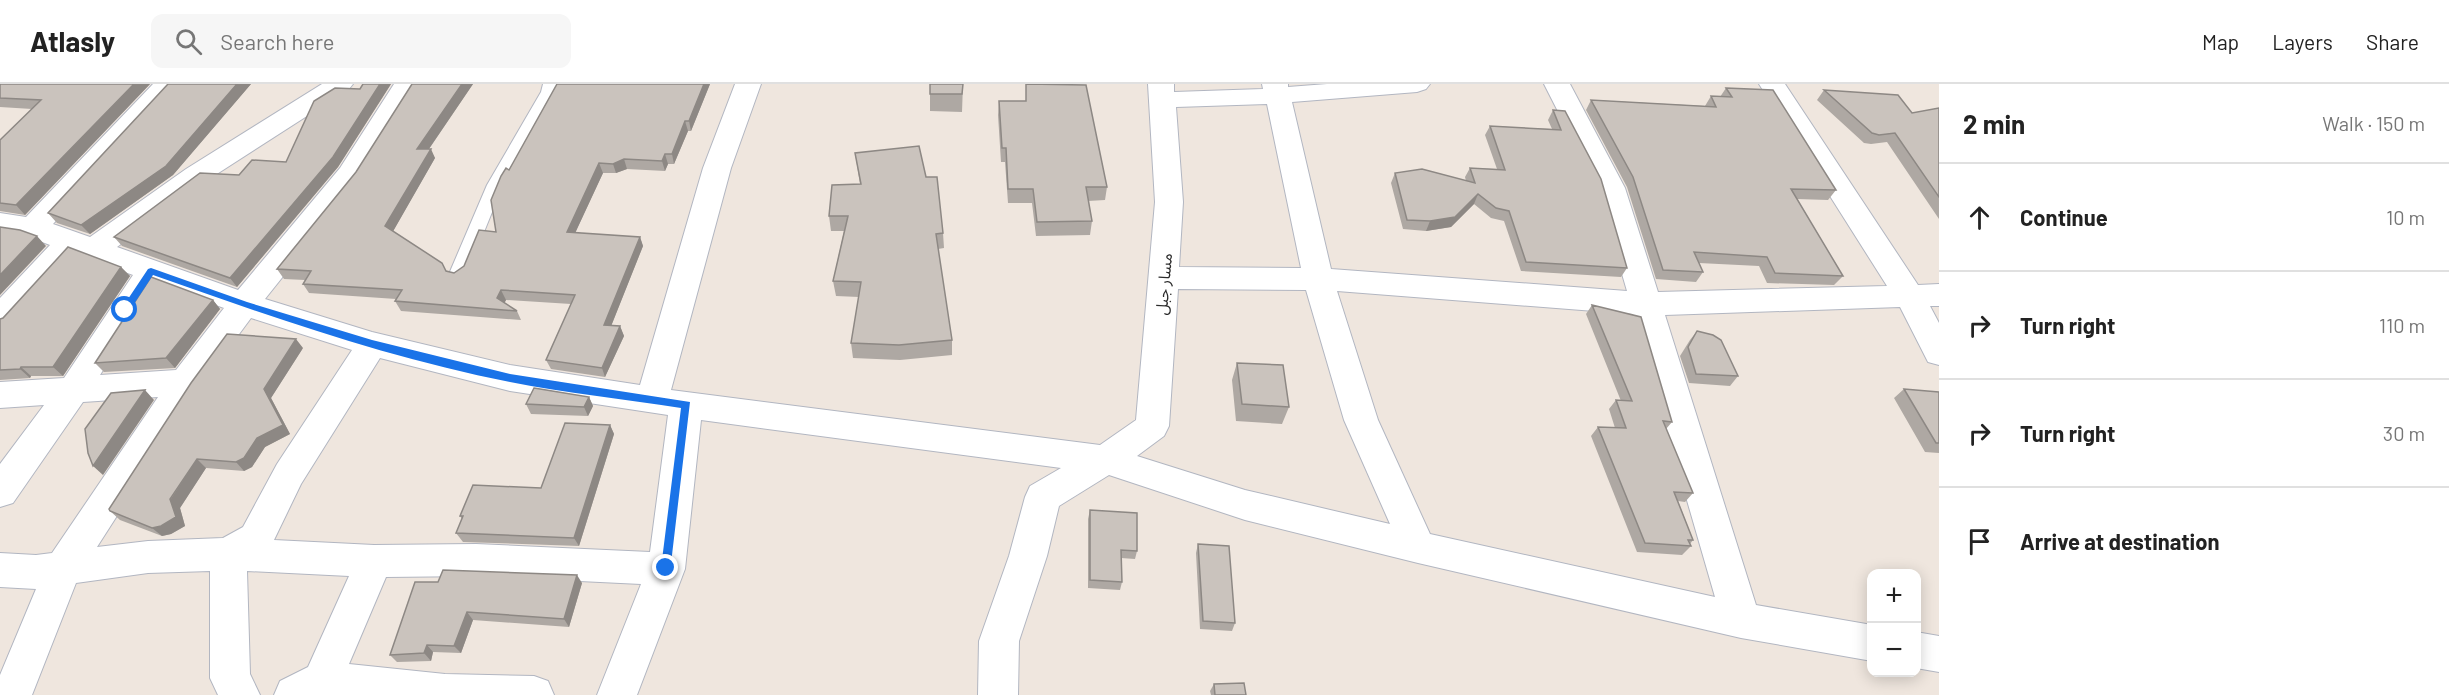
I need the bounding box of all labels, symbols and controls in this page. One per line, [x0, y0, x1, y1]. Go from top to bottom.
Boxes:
search box [151, 14, 571, 68]
text: Atlasly [30, 24, 115, 58]
icon: search [172, 25, 205, 58]
text: Search here [220, 28, 335, 54]
text: Map [2202, 29, 2239, 54]
text: Layers [2272, 29, 2333, 54]
text: Share [2366, 29, 2419, 54]
text: 2 min [1963, 108, 2025, 139]
text: Walk · 150 m [2322, 111, 2425, 135]
icon: ahead [1963, 201, 1996, 234]
text: Continue [2020, 204, 2108, 230]
text: 10 m [2386, 205, 2425, 229]
street label: مسار جبل [1151, 252, 1176, 316]
route start [111, 296, 137, 322]
icon: right [1963, 309, 1996, 342]
text: Turn right [2020, 312, 2115, 338]
text: 110 m [2379, 313, 2425, 337]
icon: right [1963, 417, 1996, 450]
text: Turn right [2020, 420, 2115, 446]
text: 30 m [2383, 421, 2425, 445]
icon: arrive [1963, 525, 1996, 558]
text: Arrive at destination [2020, 528, 2219, 554]
route end [652, 554, 678, 580]
map controls [1867, 569, 1921, 677]
button: + [1867, 569, 1921, 623]
button: − [1867, 623, 1921, 677]

